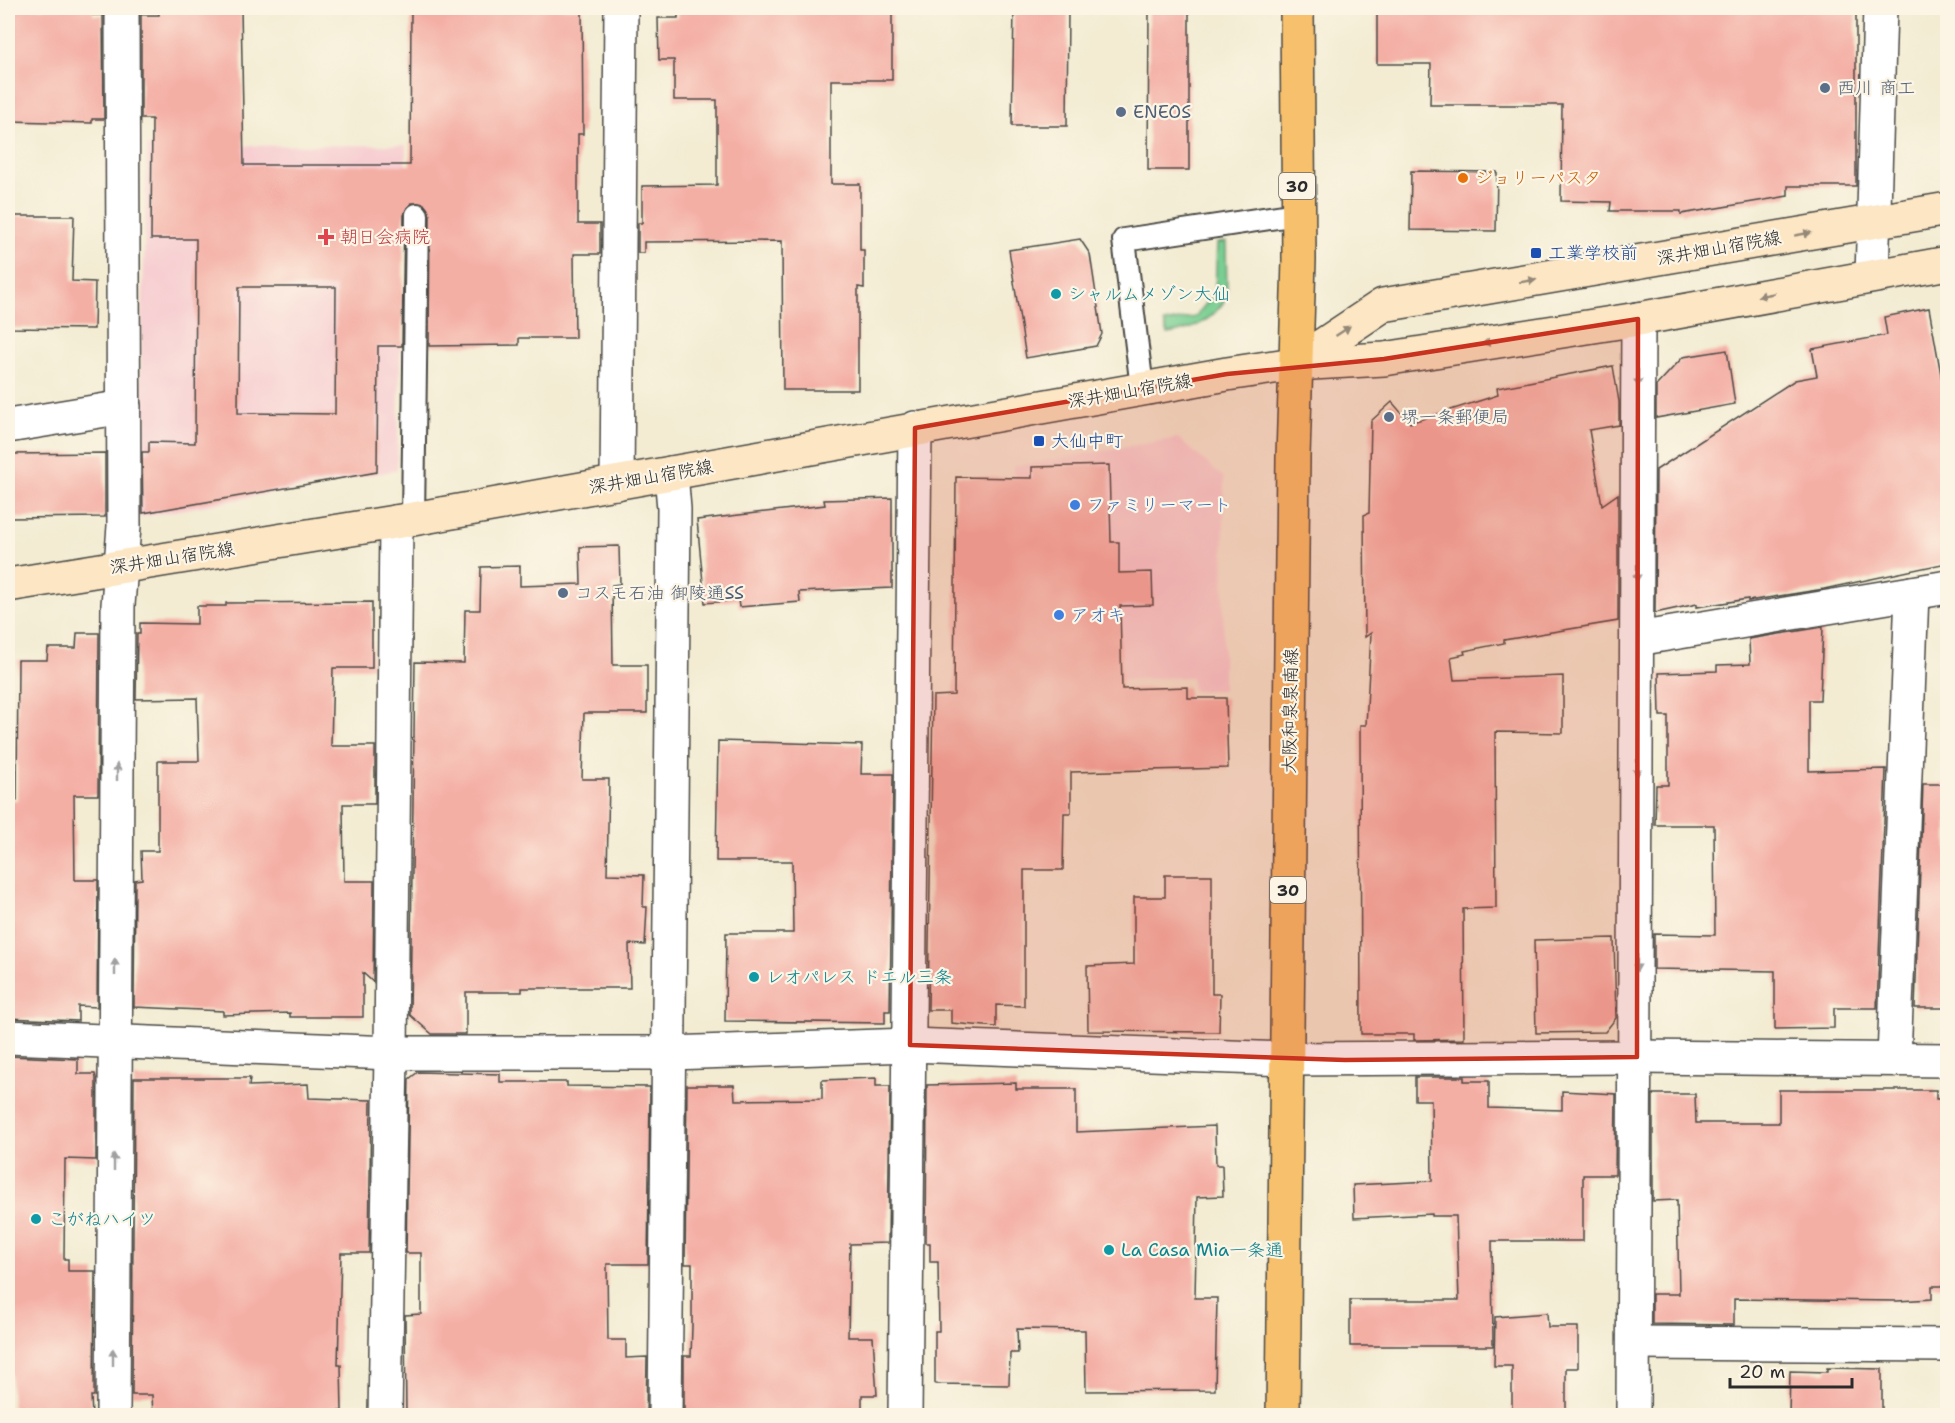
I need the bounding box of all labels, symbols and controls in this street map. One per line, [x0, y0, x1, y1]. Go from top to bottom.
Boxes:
place label: 西川 商工 [1837, 76, 1915, 100]
marker: 西川 商工 [1818, 81, 1832, 95]
place label: ENEOS [1133, 100, 1191, 124]
marker: ENEOS [1114, 105, 1128, 119]
place label: ジョリーパスタ [1475, 166, 1601, 190]
marker: ジョリーパスタ [1456, 171, 1470, 185]
road number: 30 [1279, 173, 1315, 199]
place label: 朝日会病院 [340, 225, 430, 249]
street label: 深井畑山宿院線 [1655, 225, 1783, 271]
marker: 朝日会病院 [317, 228, 335, 246]
one-way arrow [1794, 230, 1813, 239]
place label: 工業学校前 [1548, 241, 1638, 265]
marker: 工業学校前 [1529, 246, 1543, 260]
one-way arrow [1519, 276, 1538, 285]
place label: シャルムメゾン大仙 [1068, 282, 1230, 306]
marker: シャルムメゾン大仙 [1049, 287, 1063, 301]
one-way arrow [1756, 291, 1775, 300]
one-way arrow [1335, 326, 1351, 337]
one-way arrow [1481, 338, 1500, 347]
street label: 深井畑山宿院線 [1066, 368, 1194, 414]
one-way arrow [1633, 368, 1643, 387]
place label: 堺一条郵便局 [1401, 405, 1509, 429]
marker: 堺一条郵便局 [1382, 410, 1396, 424]
place label: 大仙中町 [1051, 429, 1123, 453]
marker: 大仙中町 [1032, 434, 1046, 448]
street label: 深井畑山宿院線 [587, 454, 715, 500]
place label: ファミリーマート [1087, 493, 1231, 517]
marker: ファミリーマート [1068, 498, 1082, 512]
street label: 深井畑山宿院線 [108, 536, 236, 580]
one-way arrow [1633, 563, 1642, 582]
place label: コスモ石油 御陵通SS [575, 581, 744, 605]
marker: コスモ石油 御陵通SS [556, 586, 570, 600]
place label: アオキ [1071, 603, 1125, 627]
marker: アオキ [1052, 608, 1066, 622]
street label: 大阪和泉泉南線 [1277, 648, 1303, 774]
one-way arrow [1632, 758, 1642, 777]
one-way arrow [112, 763, 121, 782]
road number: 30 [1270, 877, 1306, 903]
one-way arrow [1632, 953, 1642, 972]
one-way arrow [110, 958, 120, 977]
place label: レオパレス ドエル三条 [766, 965, 952, 989]
marker: レオパレス ドエル三条 [747, 970, 761, 984]
one-way arrow [109, 1153, 119, 1172]
place label: こがねハイツ [48, 1207, 156, 1231]
marker: こがねハイツ [29, 1212, 43, 1226]
place label: La Casa Mia一条通 [1121, 1238, 1283, 1262]
marker: La Casa Mia一条通 [1102, 1243, 1116, 1257]
one-way arrow [108, 1348, 118, 1367]
scale bar [1730, 1351, 1852, 1389]
text: 20 m [1739, 1360, 1785, 1384]

